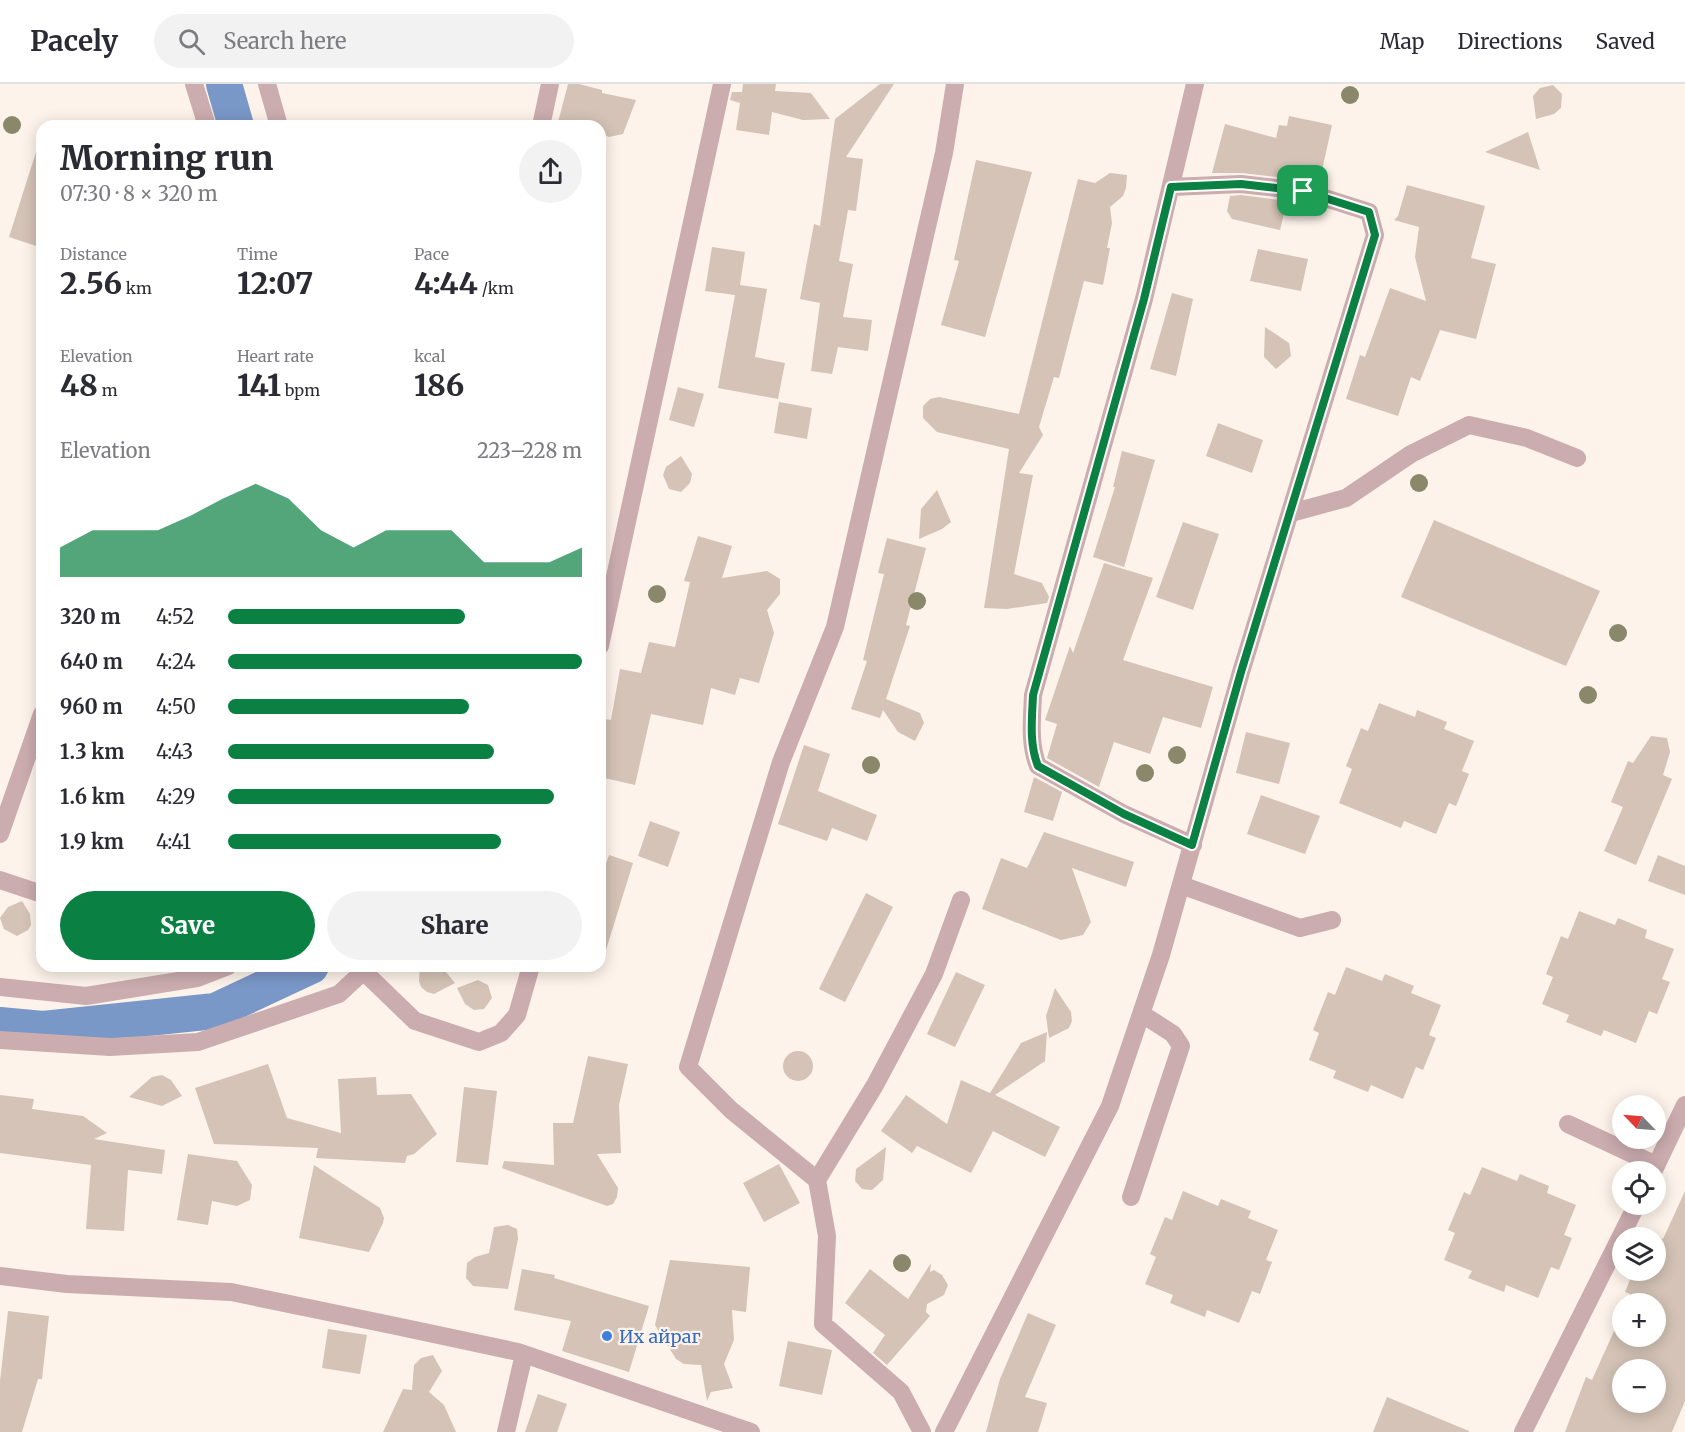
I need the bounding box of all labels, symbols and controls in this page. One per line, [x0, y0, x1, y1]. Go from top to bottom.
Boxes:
search box [154, 14, 574, 68]
text: Pacely [30, 23, 118, 59]
icon: search [175, 25, 208, 58]
text: Search here [223, 27, 347, 55]
text: Map [1380, 28, 1424, 55]
text: Directions [1457, 28, 1562, 55]
text: Saved [1595, 28, 1655, 55]
text: Morning run [60, 138, 273, 179]
button: share [519, 140, 582, 203]
pin [1277, 165, 1328, 216]
icon: arrive [1286, 174, 1319, 207]
text: 07:30 · 8 × 320 m [60, 181, 218, 206]
text: Distance [60, 244, 127, 264]
text: Time [237, 244, 278, 264]
text: Pace [414, 244, 449, 264]
text: 2.56 [60, 264, 122, 302]
text: 12:07 [237, 264, 313, 302]
text: 4:44 [414, 264, 478, 302]
text: km [122, 278, 152, 298]
text: /km [478, 278, 514, 298]
text: Elevation [60, 346, 133, 366]
text: Heart rate [237, 346, 314, 366]
text: kcal [414, 346, 445, 366]
text: 48 [60, 366, 98, 404]
text: 141 [237, 366, 281, 404]
text: 186 [414, 366, 464, 404]
text: m [98, 380, 118, 400]
text: bpm [281, 380, 320, 400]
text: Elevation [60, 438, 151, 463]
text: 223–228 m [477, 438, 582, 463]
text: 320 m [60, 604, 121, 629]
text: 4:52 [156, 604, 194, 629]
text: 640 m [60, 649, 123, 674]
text: 4:24 [156, 649, 196, 674]
text: 960 m [60, 694, 123, 719]
text: 4:50 [156, 694, 196, 719]
text: 1.3 km [60, 739, 124, 764]
text: 4:43 [156, 739, 193, 764]
text: 1.6 km [60, 784, 125, 809]
text: 4:29 [156, 784, 195, 809]
text: 1.9 km [60, 829, 124, 854]
text: 4:41 [156, 829, 191, 854]
button: Save [60, 891, 315, 960]
button: Share [327, 891, 582, 960]
north arrow [1612, 1095, 1666, 1149]
map controls [1612, 1095, 1666, 1413]
button: locate [1612, 1161, 1666, 1215]
button: layers [1612, 1227, 1666, 1281]
button: + [1612, 1293, 1666, 1347]
place label: Их айраг [619, 1325, 701, 1348]
marker: Их айраг [600, 1329, 614, 1343]
button: − [1612, 1359, 1666, 1413]

